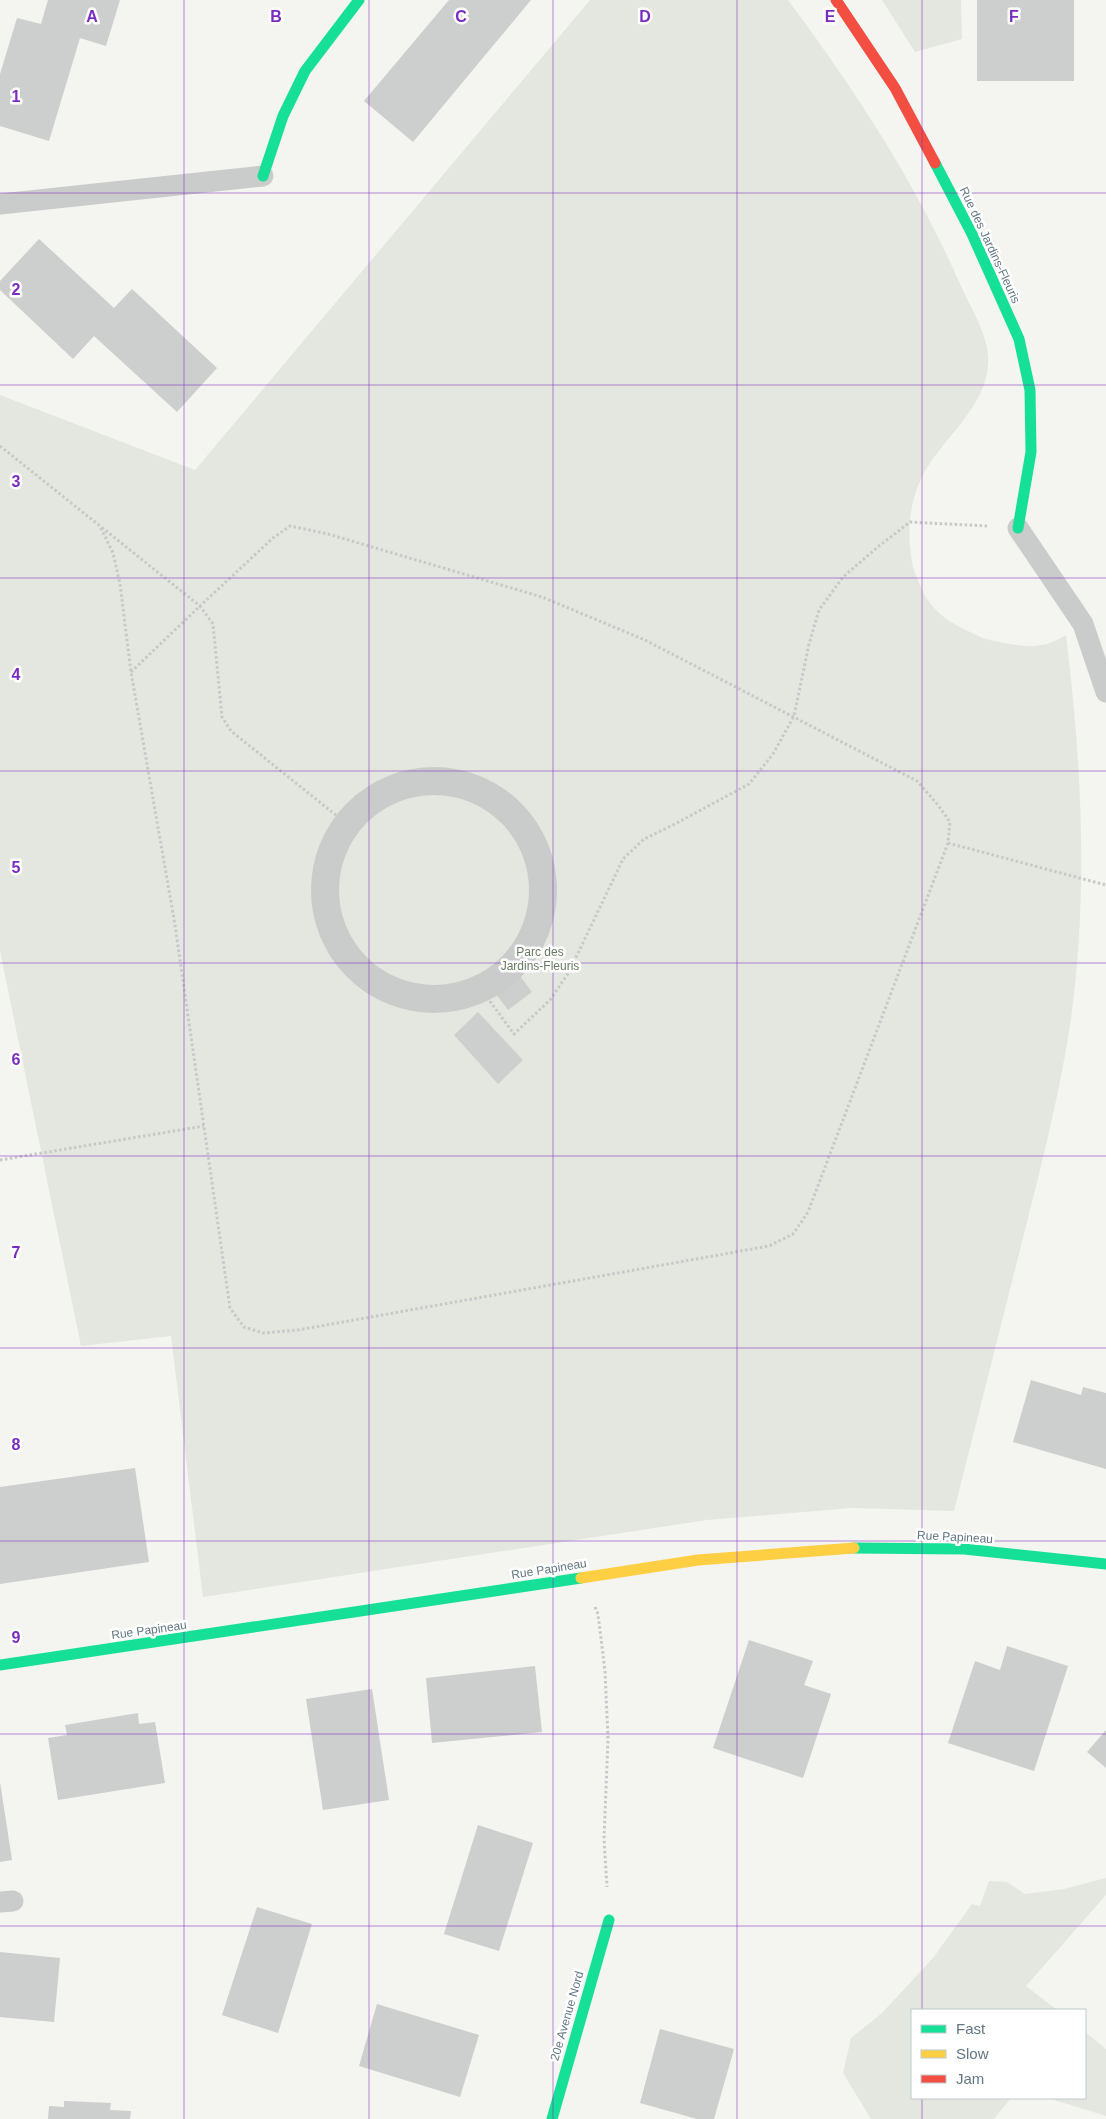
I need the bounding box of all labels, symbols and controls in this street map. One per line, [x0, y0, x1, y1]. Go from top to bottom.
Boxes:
text: A [86, 8, 98, 25]
text: B [270, 8, 282, 25]
text: C [455, 8, 467, 25]
text: D [639, 8, 651, 25]
text: E [825, 8, 836, 25]
text: F [1009, 8, 1019, 25]
text: 1 [12, 88, 21, 105]
street label: Rue des Jardins-Fleuris [957, 185, 1023, 305]
text: 2 [12, 281, 21, 298]
text: 3 [12, 473, 21, 490]
text: 4 [12, 666, 21, 683]
text: 5 [12, 859, 21, 876]
park label: Parc des Jardins-Fleuris [501, 945, 579, 973]
text: 6 [12, 1051, 21, 1068]
text: 7 [12, 1244, 21, 1261]
text: 8 [12, 1436, 21, 1453]
street label: Rue Papineau [917, 1528, 993, 1546]
street label: Rue Papineau [510, 1556, 588, 1582]
street label: Rue Papineau [110, 1618, 188, 1642]
text: 9 [12, 1629, 21, 1646]
street label: 20e Avenue Nord [548, 1970, 586, 2062]
legend [911, 2009, 1086, 2099]
text: Fast [956, 2020, 986, 2037]
text: Slow [956, 2045, 989, 2062]
text: Jam [956, 2070, 984, 2087]

